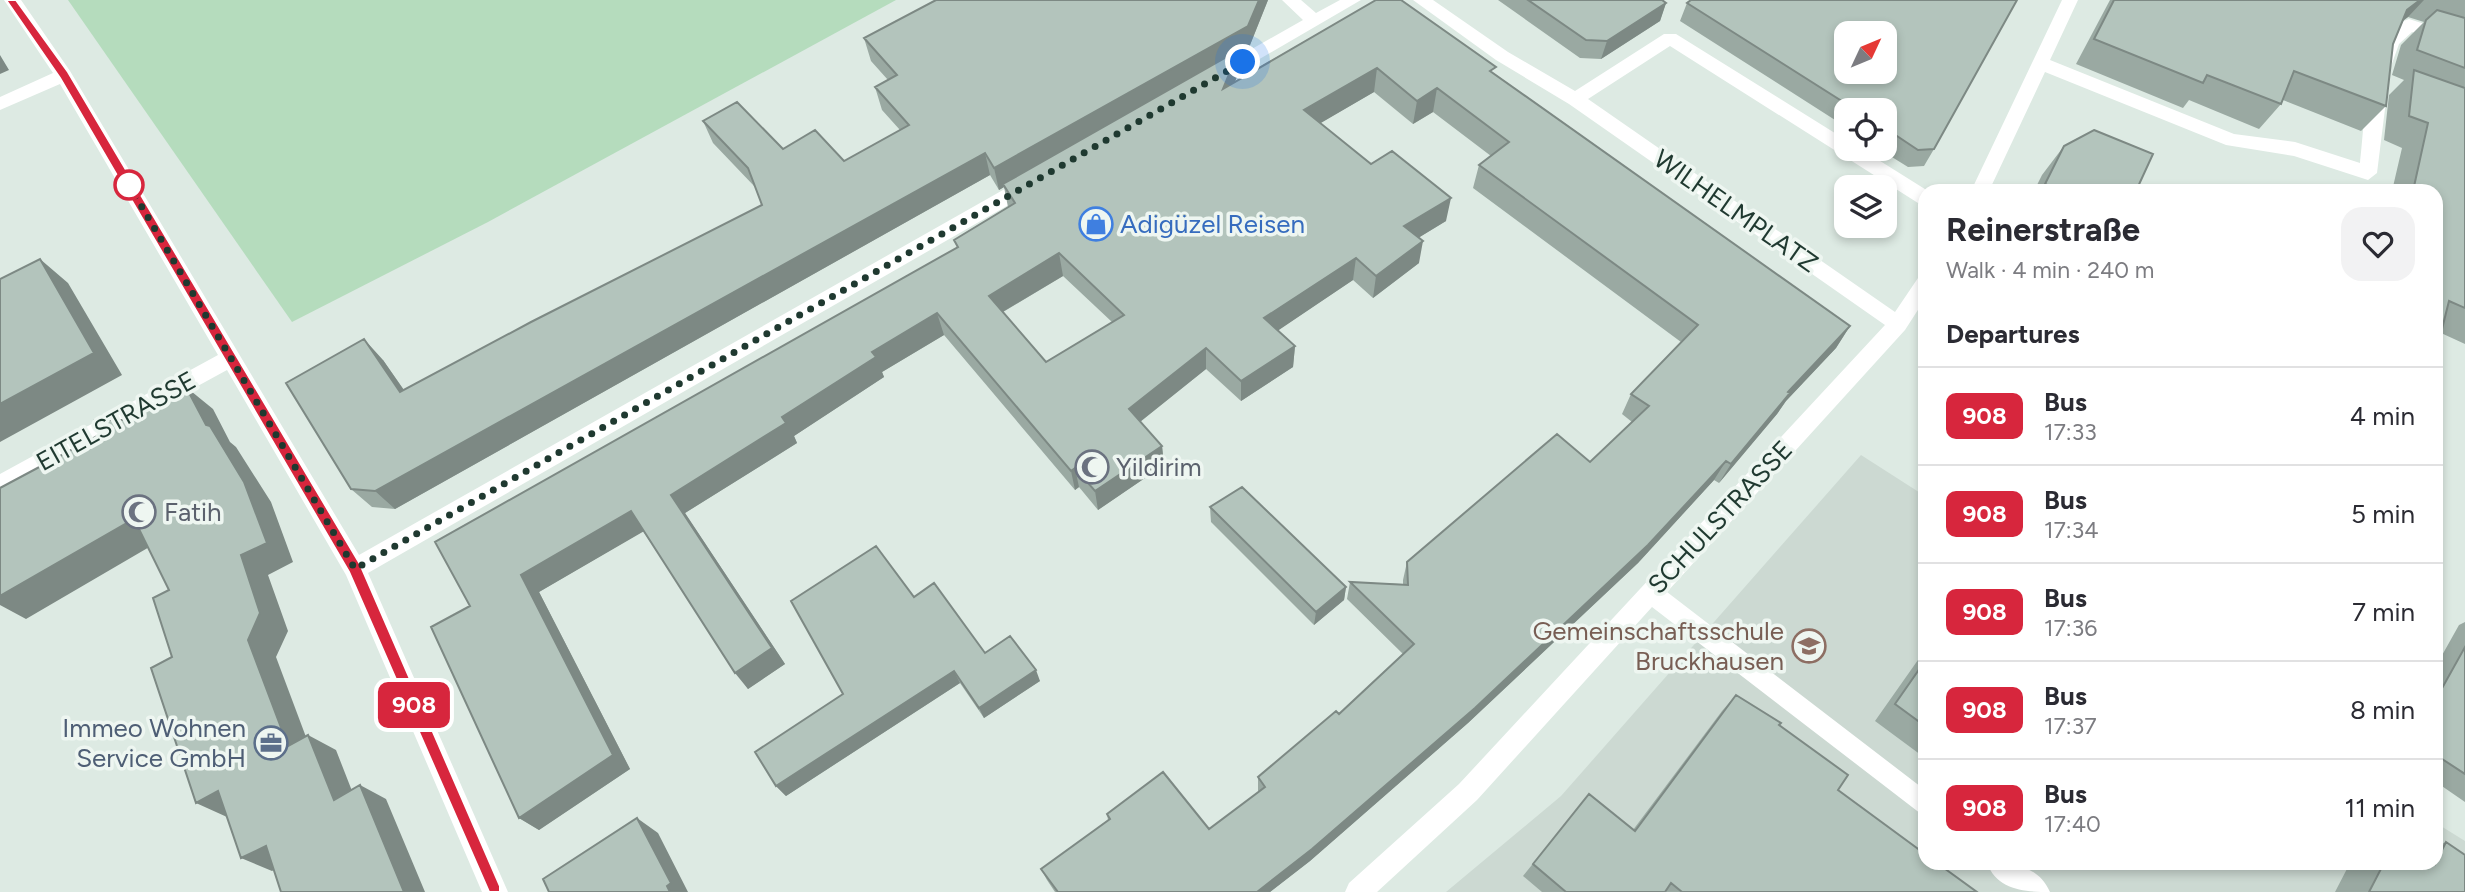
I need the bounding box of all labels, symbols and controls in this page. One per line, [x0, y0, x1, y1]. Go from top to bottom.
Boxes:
north arrow [1834, 21, 1897, 84]
map controls [1834, 21, 1897, 238]
your location [1225, 44, 1260, 79]
button: locate [1834, 98, 1897, 161]
street label: WILHELMPLATZ [1648, 143, 1824, 279]
unlabelled marker [114, 170, 144, 200]
button: layers [1834, 175, 1897, 238]
shop icon: Adigüzel Reisen [1077, 205, 1115, 243]
button: heart [2341, 207, 2415, 281]
place label: Adigüzel Reisen [1120, 208, 1305, 240]
text: Reinerstraße [1946, 210, 2140, 249]
text: Walk · 4 min · 240 m [1946, 256, 2154, 284]
text: Departures [1946, 318, 2080, 350]
street label: EITELSTRASSE [31, 364, 201, 478]
text: Bus [2044, 386, 2087, 418]
text: 4 min [2350, 400, 2415, 432]
text: 908 [1962, 401, 2007, 430]
text: 17:33 [2044, 418, 2097, 446]
street label: SCHULSTRASSE [1641, 434, 1799, 600]
mosque icon: Yildirim [1073, 448, 1111, 486]
place label: Yildirim [1116, 451, 1202, 483]
text: Bus [2044, 484, 2087, 516]
mosque icon: Fatih [120, 493, 158, 531]
place label: Fatih [164, 496, 222, 528]
text: 5 min [2351, 498, 2415, 530]
text: 908 [1962, 499, 2007, 528]
text: 17:34 [2044, 516, 2098, 544]
text: Bus [2044, 582, 2087, 614]
text: 7 min [2352, 596, 2415, 628]
text: 908 [1962, 597, 2007, 626]
text: 17:36 [2044, 614, 2097, 642]
place label: Gemeinschaftsschule Bruckhausen [1533, 615, 1784, 677]
school or university icon: Gemeinschaftsschule Bruckhausen [1790, 627, 1828, 665]
text: Bus [2044, 680, 2087, 712]
line badge: 908 [374, 682, 454, 728]
text: 908 [392, 690, 436, 719]
text: 8 min [2350, 694, 2415, 726]
text: 908 [1962, 695, 2007, 724]
place label: Immeo Wohnen Service GmbH [62, 712, 246, 774]
text: 17:37 [2044, 712, 2097, 740]
office icon: Immeo Wohnen Service GmbH [252, 724, 290, 762]
text: Bus [2044, 778, 2087, 810]
text: 11 min [2344, 792, 2415, 824]
text: 908 [1962, 793, 2007, 822]
text: 17:40 [2044, 810, 2101, 838]

